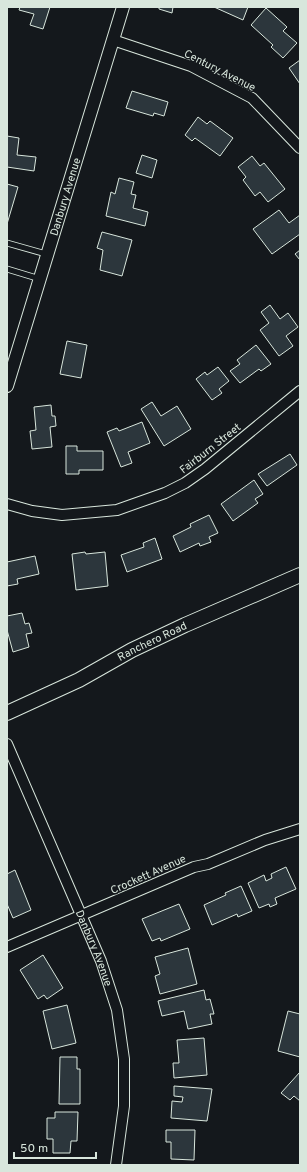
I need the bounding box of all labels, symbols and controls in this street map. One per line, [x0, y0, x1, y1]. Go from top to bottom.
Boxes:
street label: Century Avenue [181, 47, 258, 95]
street label: Danbury Avenue [47, 156, 84, 238]
street label: Fairburn Street [177, 421, 244, 477]
street label: Ranchero Road [115, 619, 189, 665]
street label: Crockett Avenue [108, 852, 188, 898]
street label: Danbury Avenue [72, 908, 115, 988]
scale bar [14, 1134, 96, 1160]
text: 50 m [20, 1141, 48, 1157]

